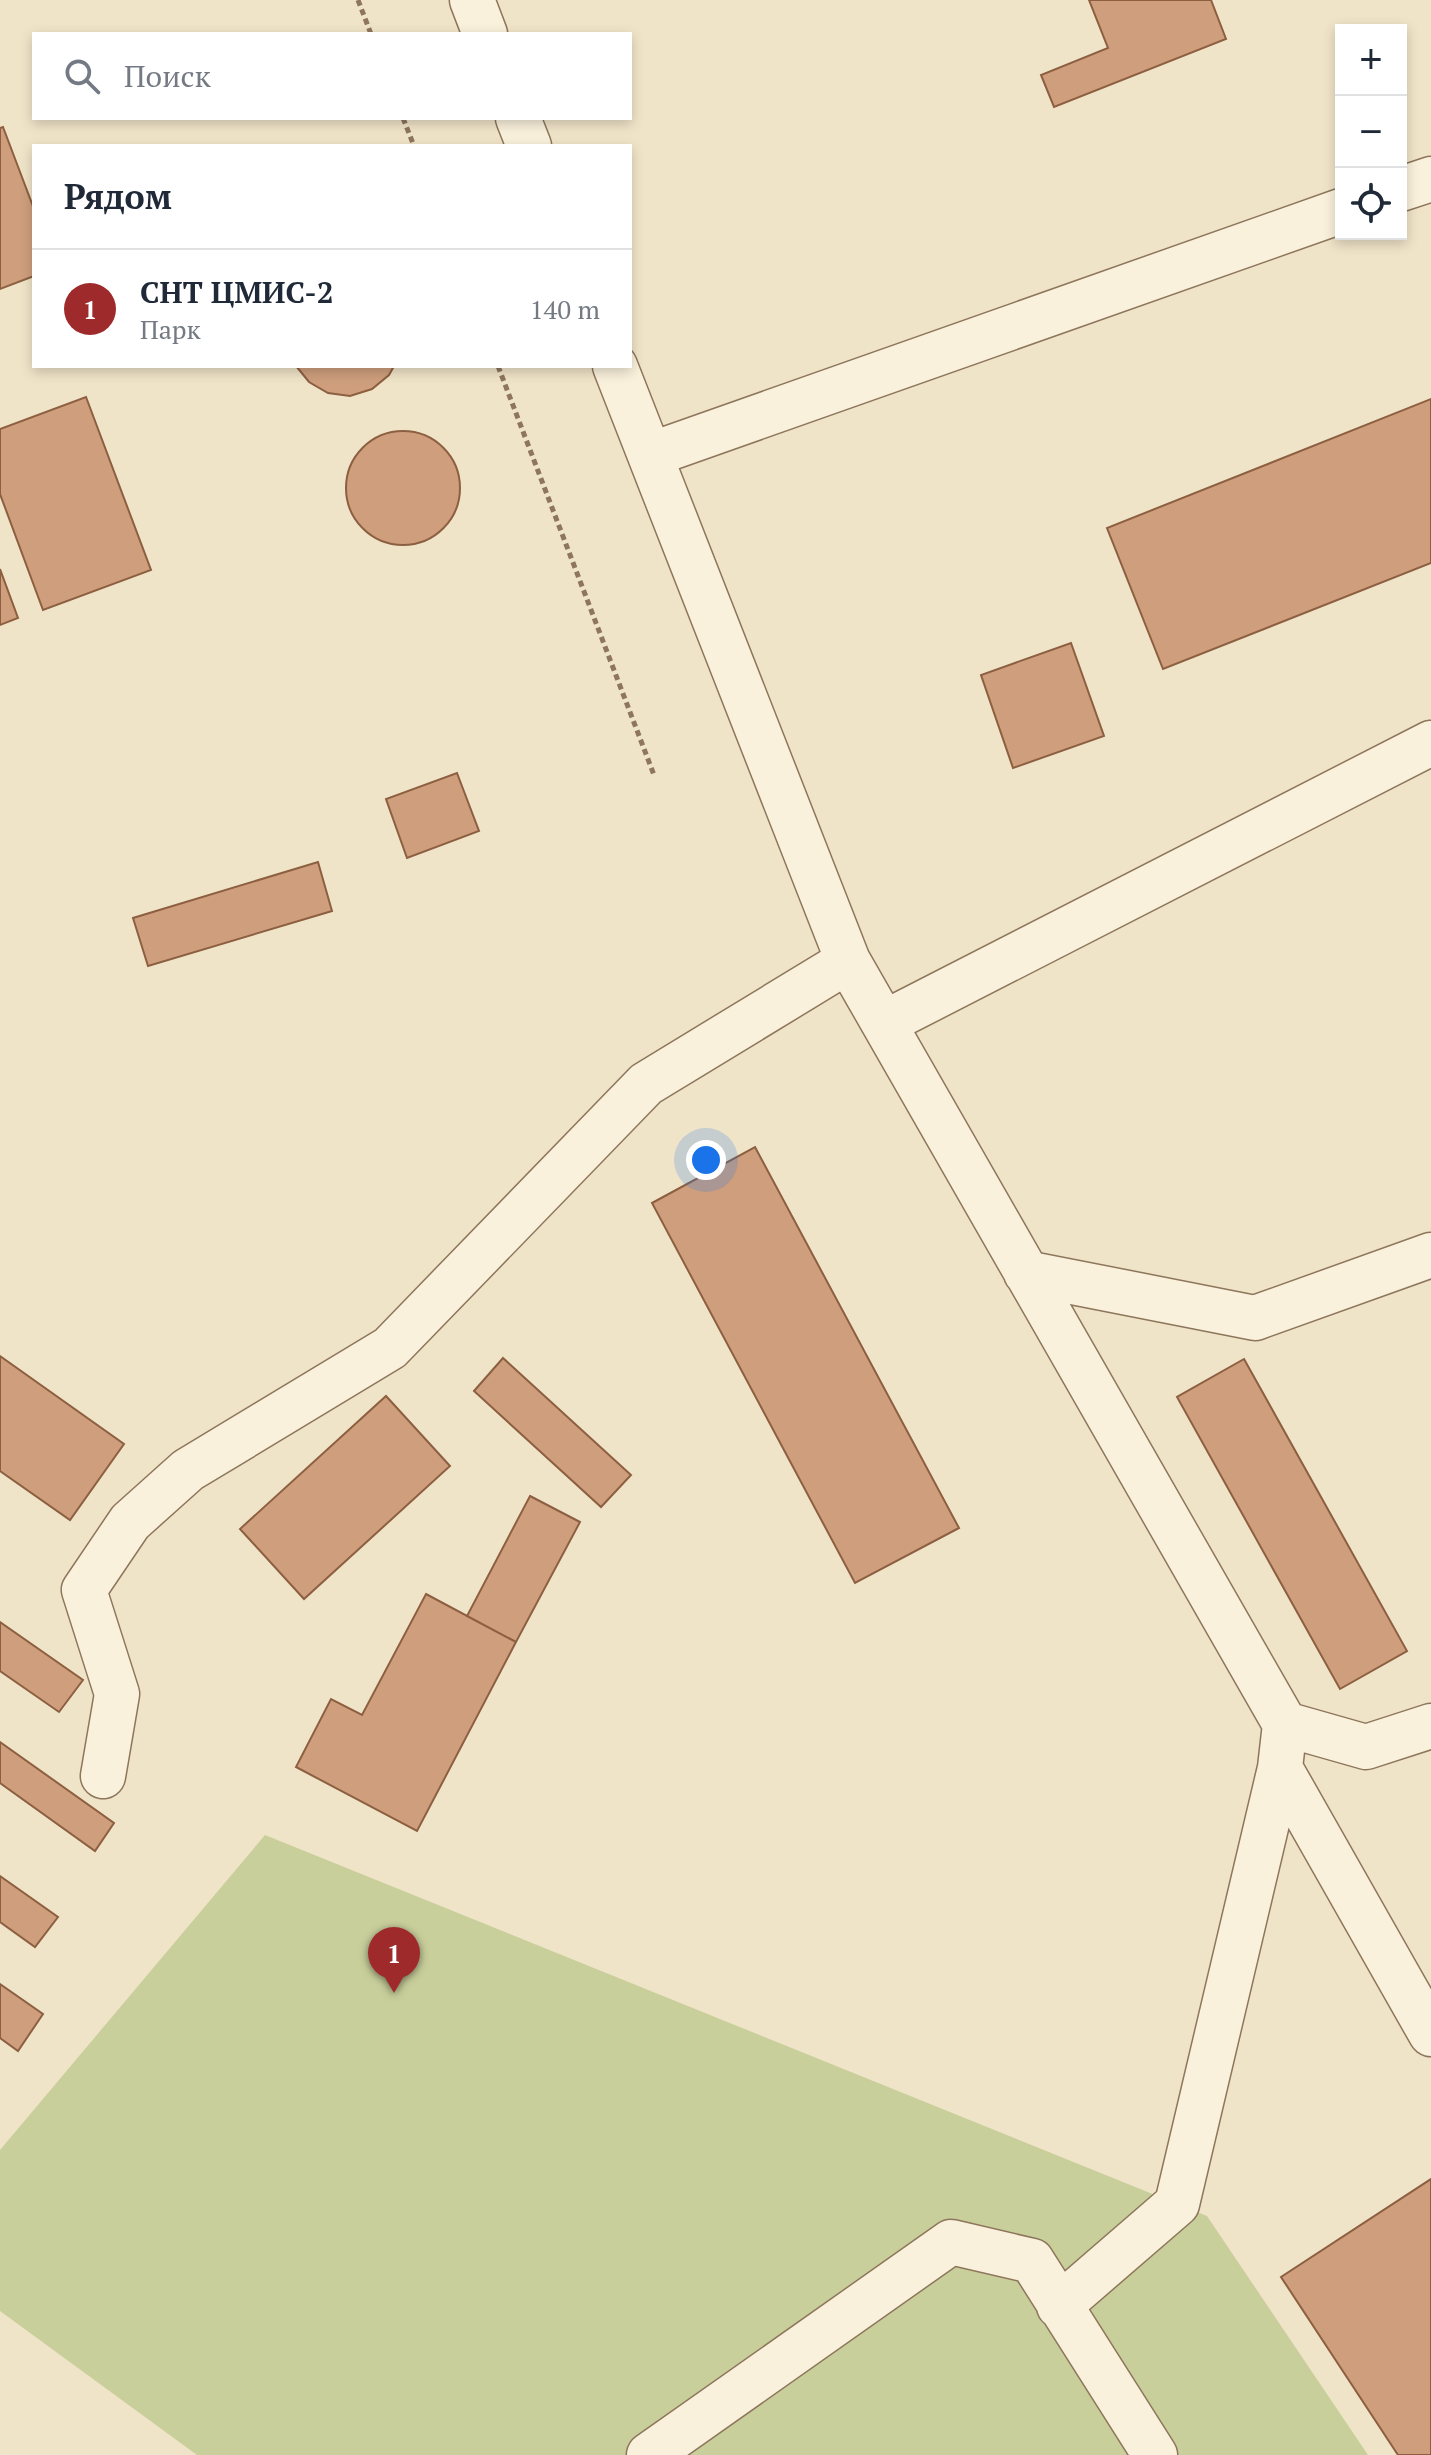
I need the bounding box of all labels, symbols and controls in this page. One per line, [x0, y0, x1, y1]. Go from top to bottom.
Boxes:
map controls [1335, 24, 1407, 240]
button: + [1335, 24, 1407, 96]
search box [32, 32, 632, 120]
icon: search [60, 54, 104, 98]
text: Поиск [124, 56, 211, 96]
button: − [1335, 96, 1407, 168]
button: locate [1335, 168, 1407, 240]
text: Рядом [64, 174, 172, 219]
text: СНТ ЦМИС-2 [140, 272, 334, 312]
text: 1 [83, 292, 97, 326]
text: 140 m [530, 292, 600, 326]
text: Парк [140, 312, 201, 346]
your location [686, 1140, 726, 1180]
pin: 1 [368, 1927, 420, 1993]

